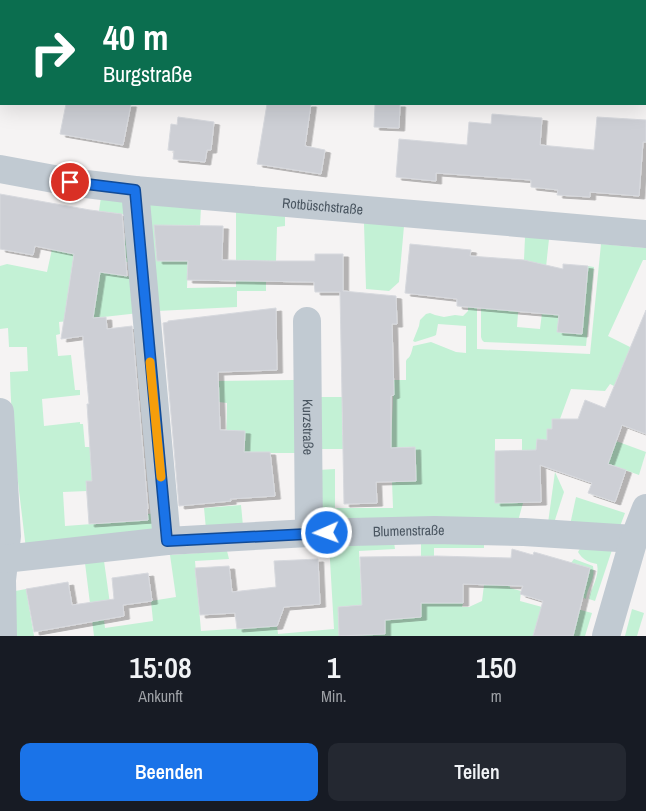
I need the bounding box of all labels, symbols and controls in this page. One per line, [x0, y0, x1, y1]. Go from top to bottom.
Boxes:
text: 40 m [103, 14, 168, 61]
icon: right [20, 20, 85, 85]
text: Burgstraße [103, 59, 192, 89]
pin [49, 161, 91, 203]
icon: arrive [56, 168, 84, 196]
street label: Rotbüschstraße [281, 194, 364, 219]
street label: Kurzstraße [299, 399, 317, 455]
position arrow [300, 506, 352, 558]
street label: Blumenstraße [373, 521, 445, 540]
text: 15:08 [129, 647, 192, 687]
text: 1 [327, 647, 341, 687]
text: 150 [476, 647, 517, 687]
text: Ankunft [138, 685, 183, 707]
text: Min. [321, 685, 346, 707]
text: m [491, 685, 502, 707]
button: Beenden [20, 743, 318, 801]
button: Teilen [328, 743, 626, 801]

